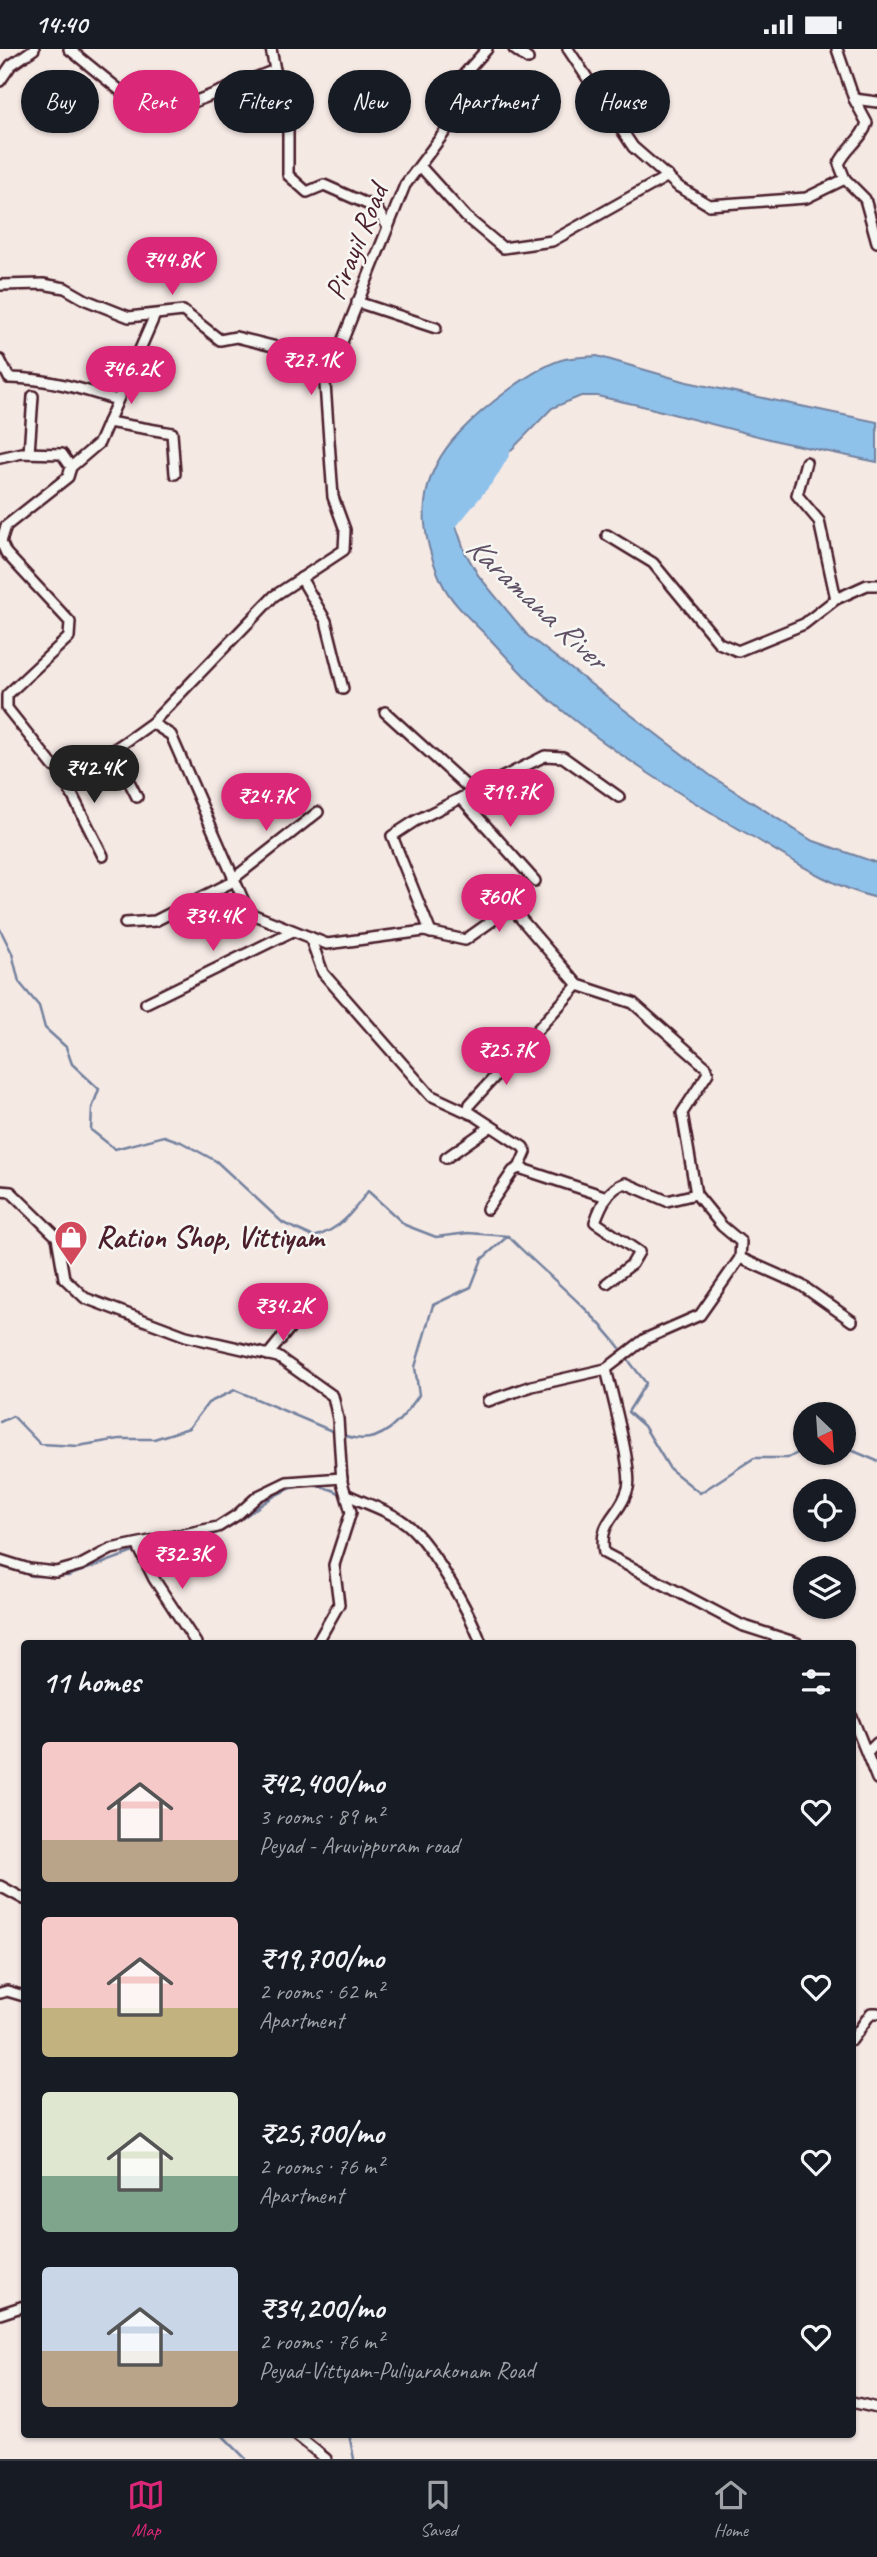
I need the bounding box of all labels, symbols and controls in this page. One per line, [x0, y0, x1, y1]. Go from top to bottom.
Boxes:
text: 14:40 [35, 8, 87, 41]
chip: Buy [21, 70, 99, 133]
chip: Rent [113, 70, 200, 133]
chip: Filters [214, 70, 314, 133]
chip: New [328, 70, 411, 133]
chip: Apartment [425, 70, 561, 133]
chip: House [575, 70, 670, 133]
street label: Pirayil Road [316, 175, 398, 305]
pin: ₹44.8K [115, 237, 229, 297]
text: ₹44.8K [143, 245, 201, 274]
pin: ₹27.1K [254, 337, 368, 397]
text: ₹27.1K [282, 345, 340, 374]
pin: ₹46.2K [74, 347, 188, 406]
text: ₹46.2K [102, 354, 160, 383]
water label: Karamana River [458, 527, 619, 681]
pin: ₹42.4K [37, 745, 151, 805]
text: ₹42.4K [65, 753, 123, 782]
pin: ₹19.7K [453, 769, 567, 829]
pin: ₹24.7K [209, 773, 323, 833]
text: ₹19.7K [481, 777, 539, 806]
text: ₹24.7K [237, 781, 295, 810]
pin: ₹60K [458, 875, 540, 934]
text: ₹60K [477, 882, 521, 911]
pin: ₹34.4K [156, 893, 270, 953]
text: ₹34.4K [184, 901, 242, 930]
pin: ₹25.7K [449, 1027, 563, 1087]
text: ₹25.7K [477, 1035, 535, 1064]
shop icon: Ration Shop, Vittiyam [52, 1218, 90, 1267]
place label: Ration Shop, Vittiyam [96, 1218, 326, 1256]
pin: ₹34.2K [226, 1283, 340, 1343]
text: ₹34.2K [254, 1291, 312, 1320]
north arrow [793, 1402, 856, 1465]
map controls [793, 1402, 856, 1619]
button: locate [793, 1479, 856, 1542]
pin: ₹32.3K [125, 1531, 239, 1591]
text: ₹32.3K [153, 1539, 211, 1568]
button: layers [793, 1556, 856, 1619]
text: 11 homes [42, 1663, 140, 1701]
icon: filters [797, 1663, 835, 1701]
text: ₹42,400/mo [259, 1764, 384, 1802]
icon: home [98, 1770, 182, 1854]
icon: heart [797, 1793, 835, 1831]
text: 3 rooms · 89 m² [259, 1802, 383, 1831]
text: Peyad - Aruvippuram road [259, 1831, 459, 1860]
text: ₹19,700/mo [259, 1939, 384, 1977]
icon: home [98, 1945, 182, 2029]
icon: heart [797, 1968, 835, 2006]
text: 2 rooms · 62 m² [259, 1977, 383, 2006]
text: Apartment [259, 2006, 344, 2035]
text: ₹25,700/mo [259, 2114, 384, 2152]
icon: home [98, 2120, 182, 2204]
icon: heart [797, 2143, 835, 2181]
text: 2 rooms · 76 m² [259, 2152, 383, 2181]
text: Apartment [259, 2181, 344, 2210]
text: ₹34,200/mo [259, 2289, 384, 2327]
icon: home [98, 2295, 182, 2379]
icon: heart [797, 2318, 835, 2356]
text: 2 rooms · 76 m² [259, 2327, 383, 2356]
text: Peyad-Vittyam-Puliyarakonam Road [259, 2356, 534, 2385]
tab: Map [127, 2476, 165, 2542]
tab: Saved [419, 2476, 457, 2542]
tab: Home [712, 2476, 750, 2542]

